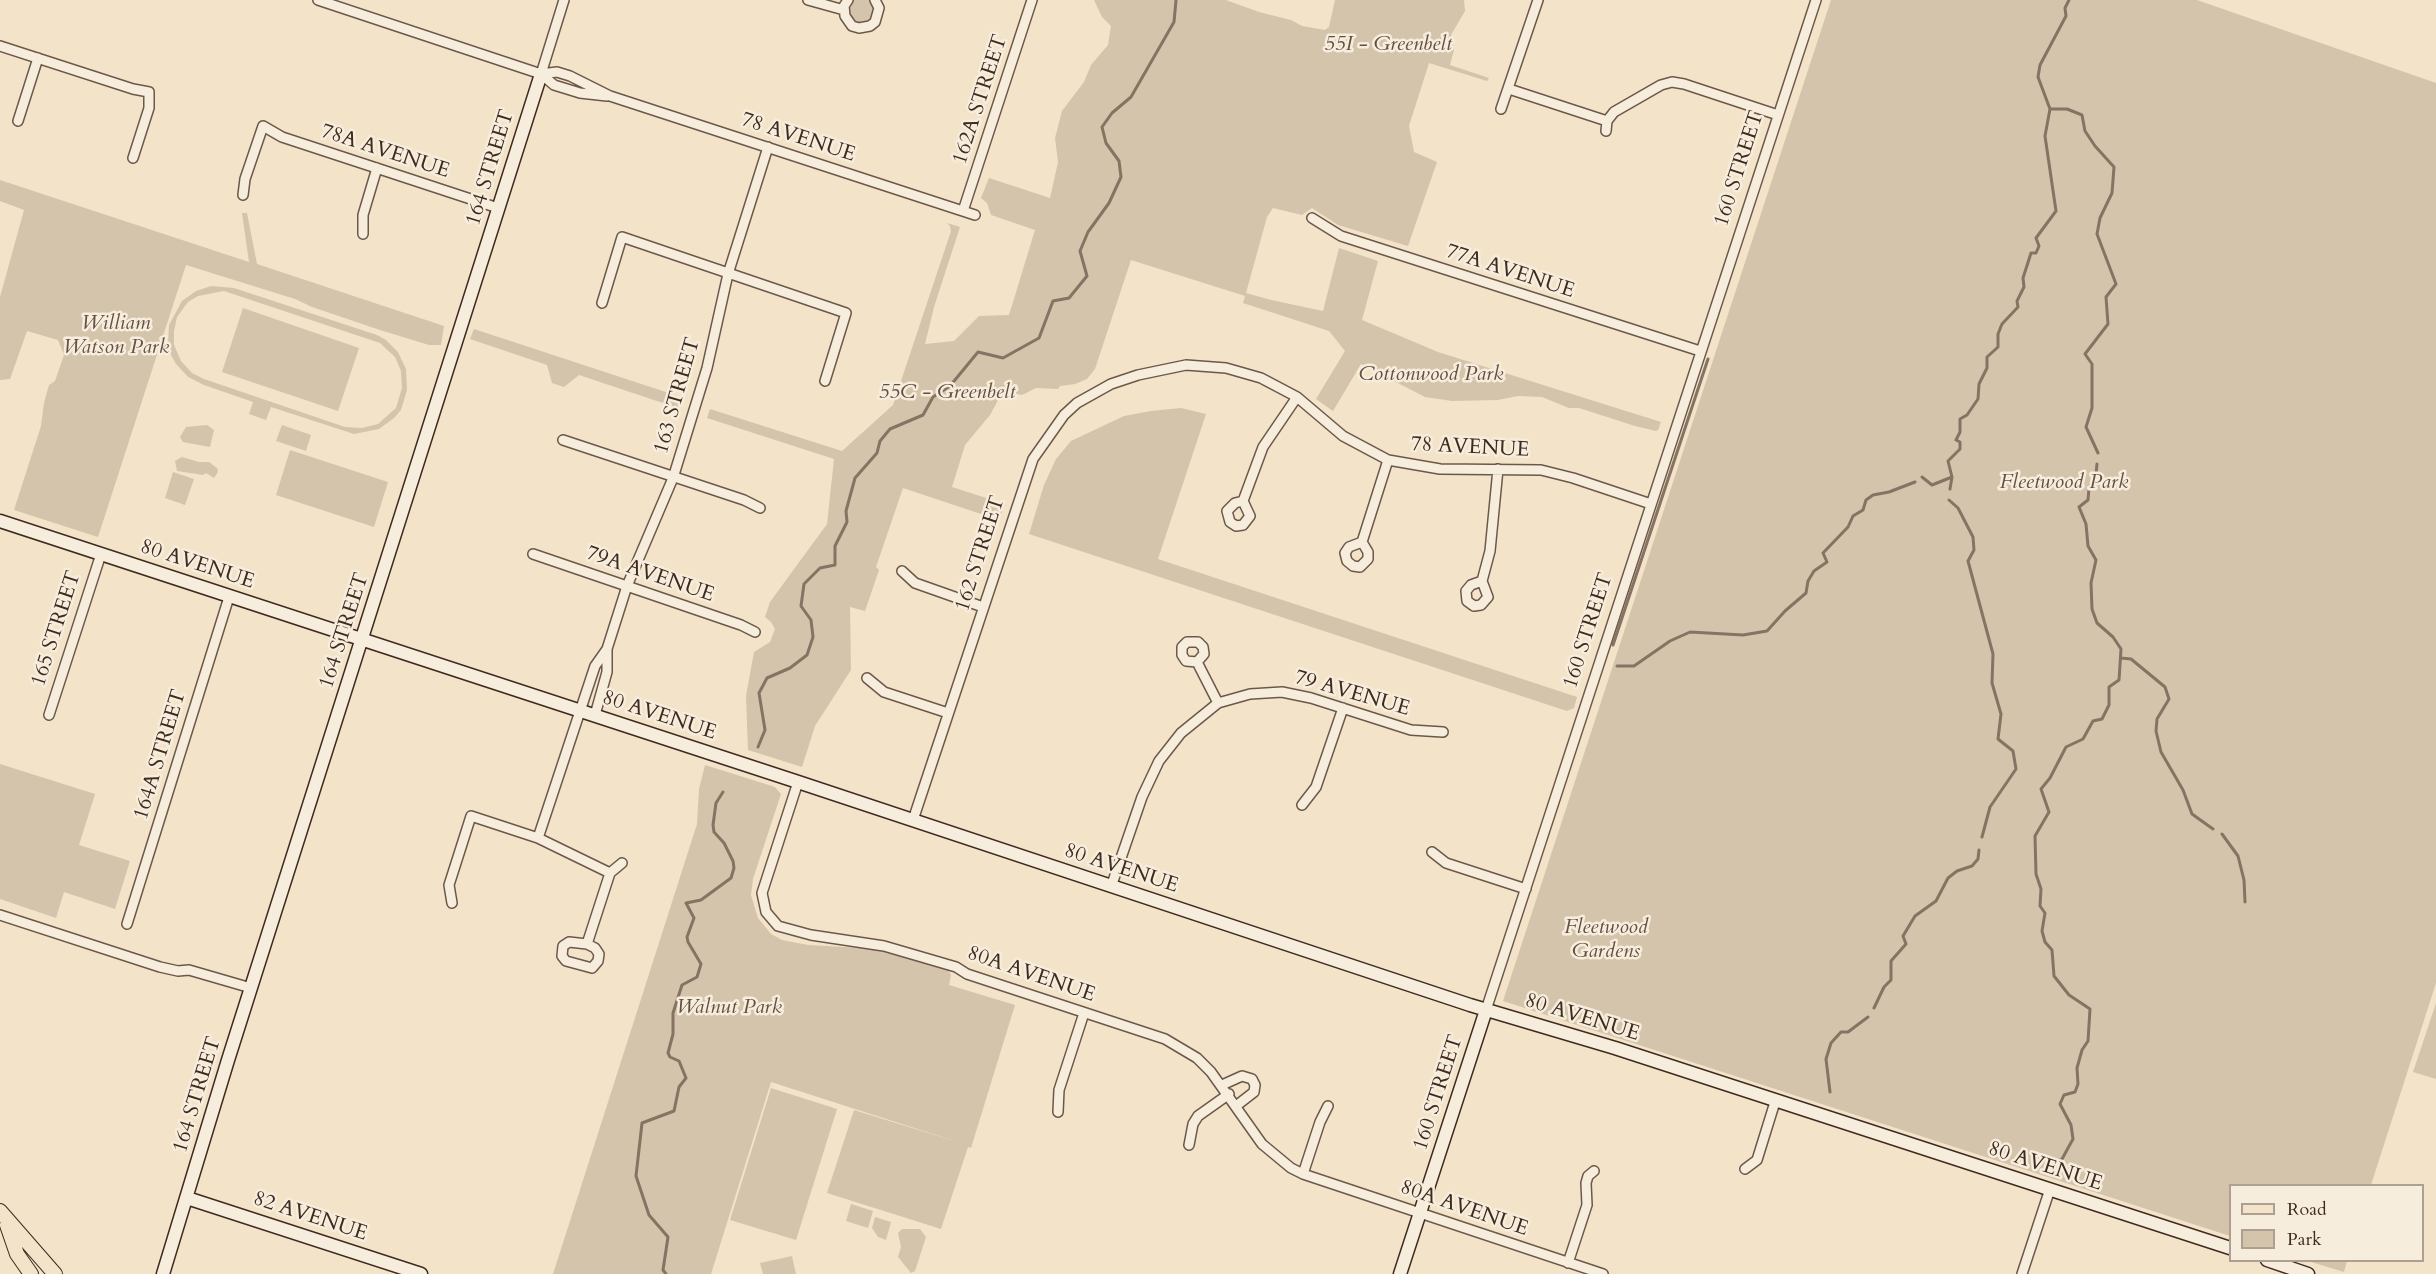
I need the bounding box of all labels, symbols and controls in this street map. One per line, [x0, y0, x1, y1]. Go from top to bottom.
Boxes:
street label: 162A STREET [948, 32, 1014, 168]
park label: 55I - Greenbelt [1324, 32, 1452, 58]
street label: 164 STREET [461, 107, 521, 229]
street label: 78 AVENUE [738, 108, 858, 168]
street label: 160 STREET [1710, 108, 1770, 230]
street label: 78A AVENUE [318, 119, 452, 185]
street label: 77A AVENUE [1443, 239, 1577, 305]
park label: William Watson Park [63, 311, 169, 361]
street label: 163 STREET [649, 335, 707, 457]
park label: Cottonwood Park [1359, 362, 1503, 388]
park label: 55C - Greenbelt [879, 380, 1015, 406]
street label: 78 AVENUE [1410, 432, 1530, 464]
park label: Fleetwood Park [2000, 470, 2128, 496]
street label: 162 STREET [951, 493, 1011, 615]
street label: 80 AVENUE [137, 535, 257, 595]
street label: 79A AVENUE [583, 541, 717, 609]
street label: 165 STREET [27, 568, 87, 690]
street label: 164 STREET [315, 570, 375, 692]
street label: 160 STREET [1559, 570, 1619, 692]
street label: 79 AVENUE [1292, 666, 1412, 722]
street label: 80 AVENUE [599, 686, 719, 746]
street label: 164A STREET [129, 687, 193, 823]
street label: 80 AVENUE [1061, 839, 1181, 899]
park label: Fleetwood Gardens [1564, 915, 1648, 965]
street label: 80A AVENUE [964, 941, 1098, 1009]
street label: 80 AVENUE [1522, 989, 1642, 1047]
park label: Walnut Park [676, 995, 782, 1021]
street label: 160 STREET [1409, 1032, 1469, 1154]
street label: 164 STREET [168, 1034, 228, 1156]
street label: 80 AVENUE [1985, 1137, 2105, 1197]
street label: 80A AVENUE [1397, 1175, 1531, 1243]
legend [2229, 1184, 2424, 1262]
street label: 82 AVENUE [250, 1187, 370, 1247]
text: Road [2287, 1197, 2327, 1222]
text: Park [2287, 1227, 2322, 1252]

